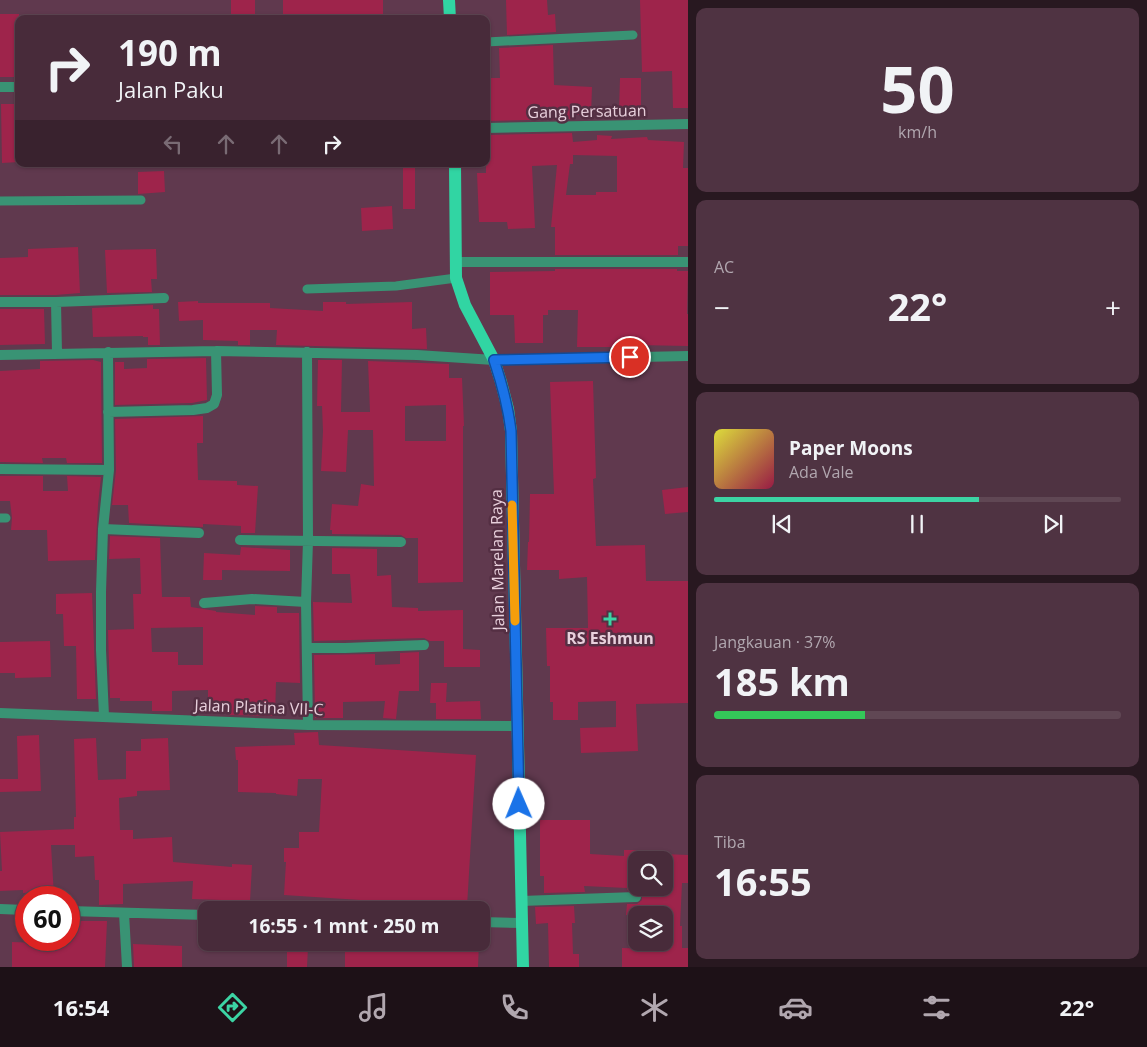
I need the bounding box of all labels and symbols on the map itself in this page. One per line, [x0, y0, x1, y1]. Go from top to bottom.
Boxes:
street label: Gang Persatuan [527, 99, 647, 123]
pin [609, 336, 651, 378]
street label: Jalan Marelan Raya [485, 489, 509, 633]
marker: RS Eshmun [603, 612, 617, 626]
place label: RS Eshmun [566, 627, 654, 649]
street label: Jalan Platina VII-C [192, 694, 324, 720]
position arrow [492, 777, 544, 829]
speed limit sign: 60 [15, 886, 80, 951]

